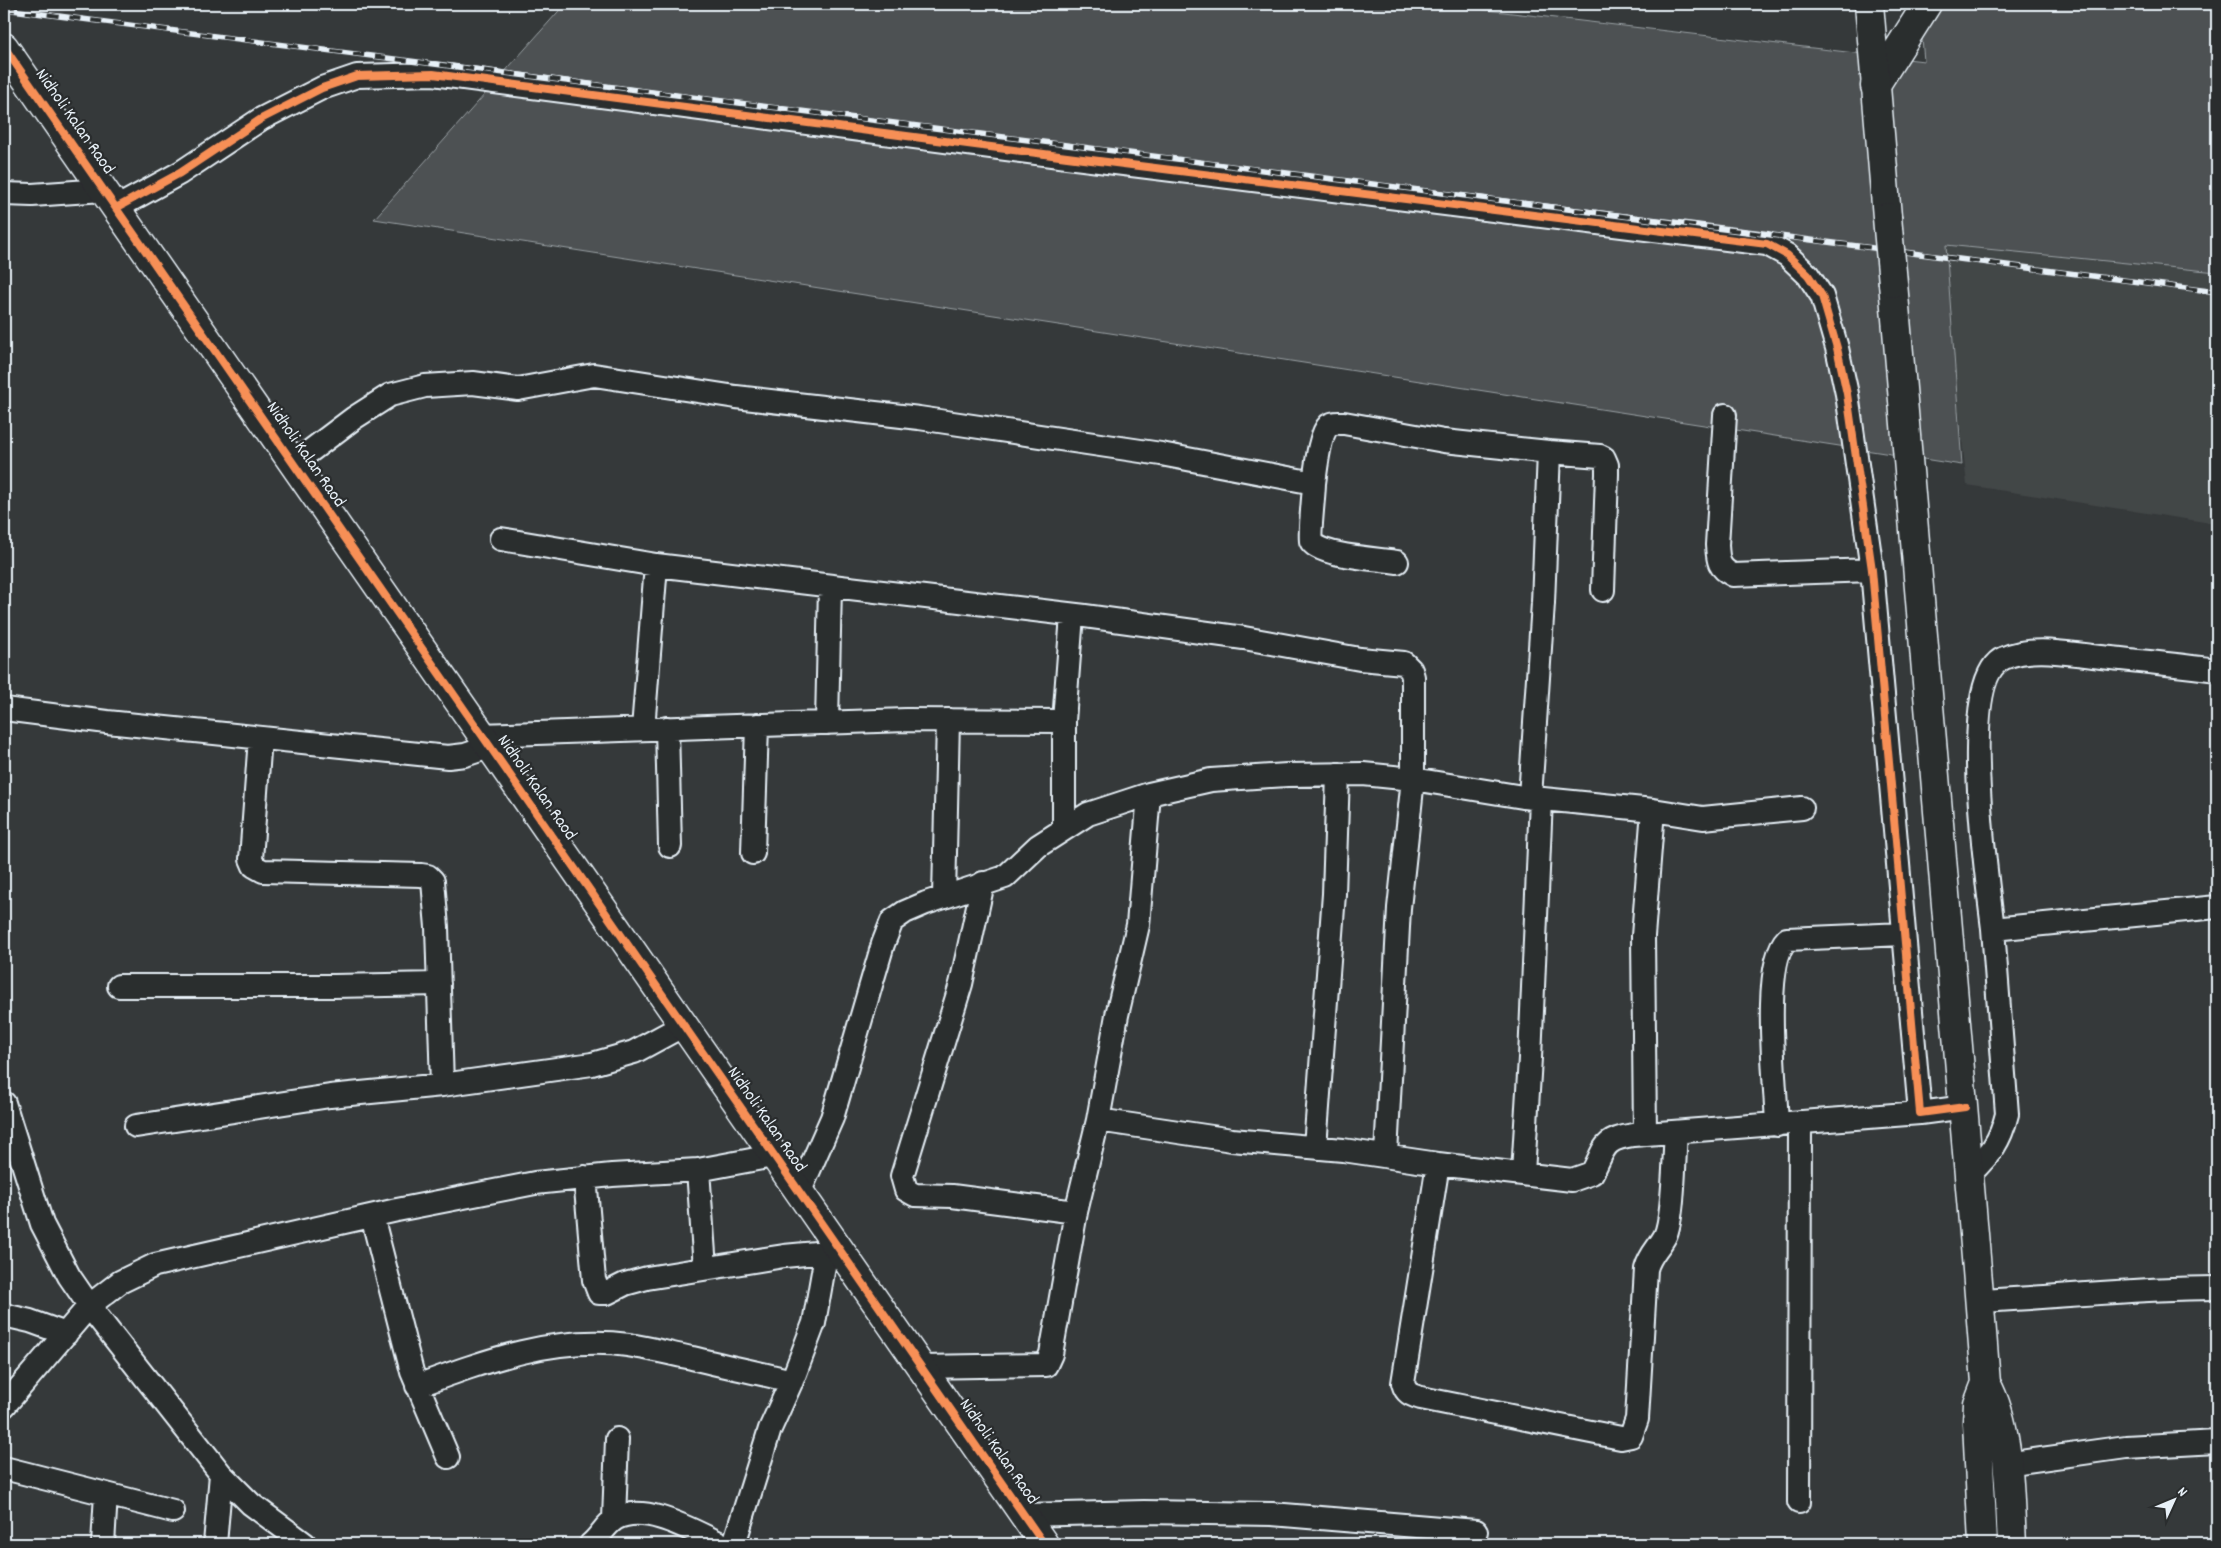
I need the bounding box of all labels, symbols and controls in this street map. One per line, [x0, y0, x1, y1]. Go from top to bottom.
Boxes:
street label: Nidholi Kalan Raod [28, 64, 120, 180]
street label: Nidholi Kalan Raod [259, 397, 351, 513]
street label: Nidholi Kalan Raod [490, 730, 582, 846]
street label: Nidholi Kalan Raod [720, 1062, 812, 1178]
street label: Nidholi Kalan Raod [952, 1394, 1044, 1510]
north arrow [2148, 1476, 2198, 1526]
text: N [2172, 1483, 2192, 1502]

